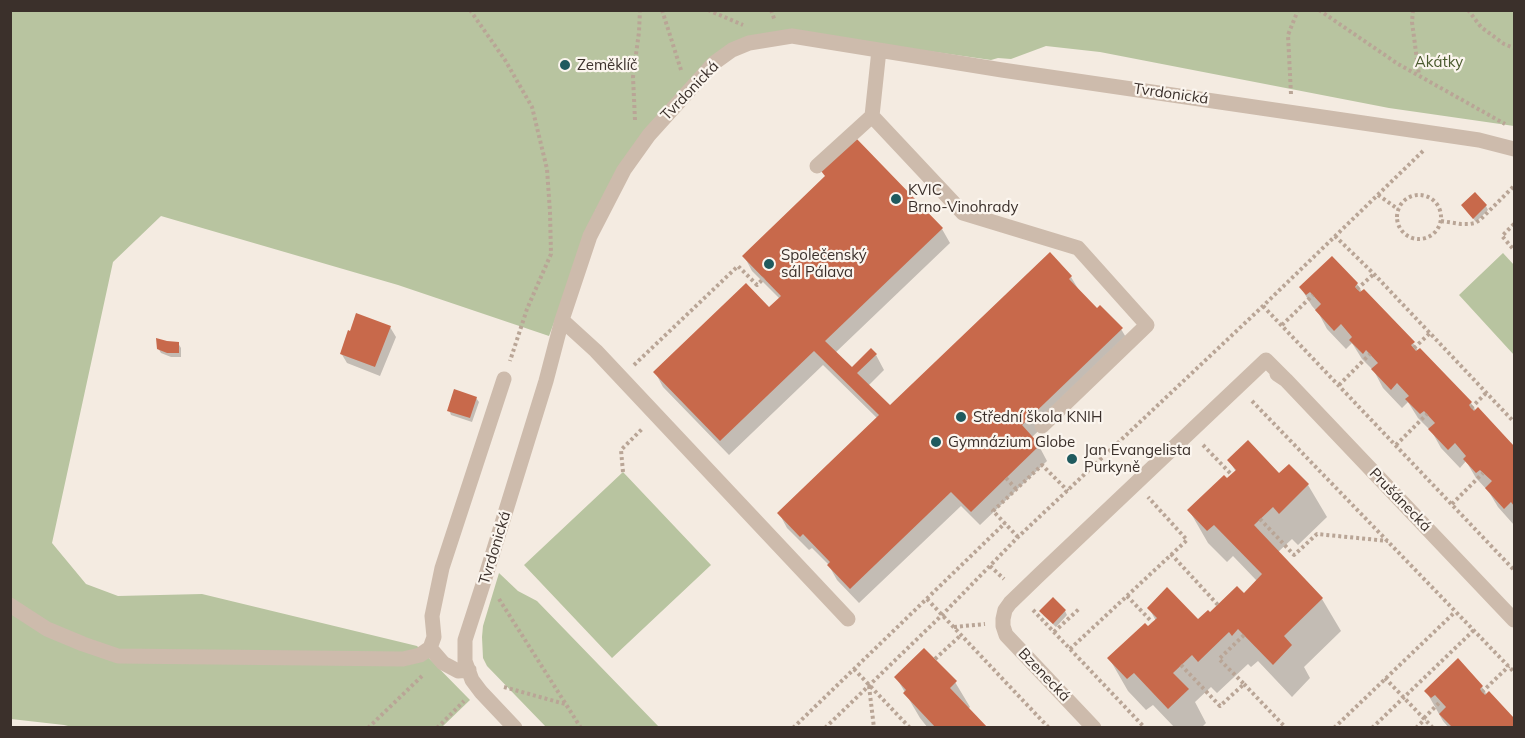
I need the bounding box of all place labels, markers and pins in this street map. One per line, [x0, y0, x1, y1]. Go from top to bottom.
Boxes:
place label: Zeměklíč [577, 56, 637, 74]
marker: Zeměklíč [558, 58, 572, 72]
place label: KVIC Brno-Vinohrady [908, 181, 1018, 216]
marker: KVIC Brno-Vinohrady [889, 192, 903, 206]
place label: Společenský sál Pálava [781, 246, 867, 281]
marker: Společenský sál Pálava [762, 257, 776, 271]
place label: Střední škola KNIH [973, 408, 1102, 426]
marker: Střední škola KNIH [954, 410, 968, 424]
place label: Gymnázium Globe [948, 433, 1075, 451]
marker: Gymnázium Globe [929, 435, 943, 449]
place label: Jan Evangelista Purkyně [1084, 441, 1191, 476]
marker: Jan Evangelista Purkyně [1065, 452, 1079, 466]

